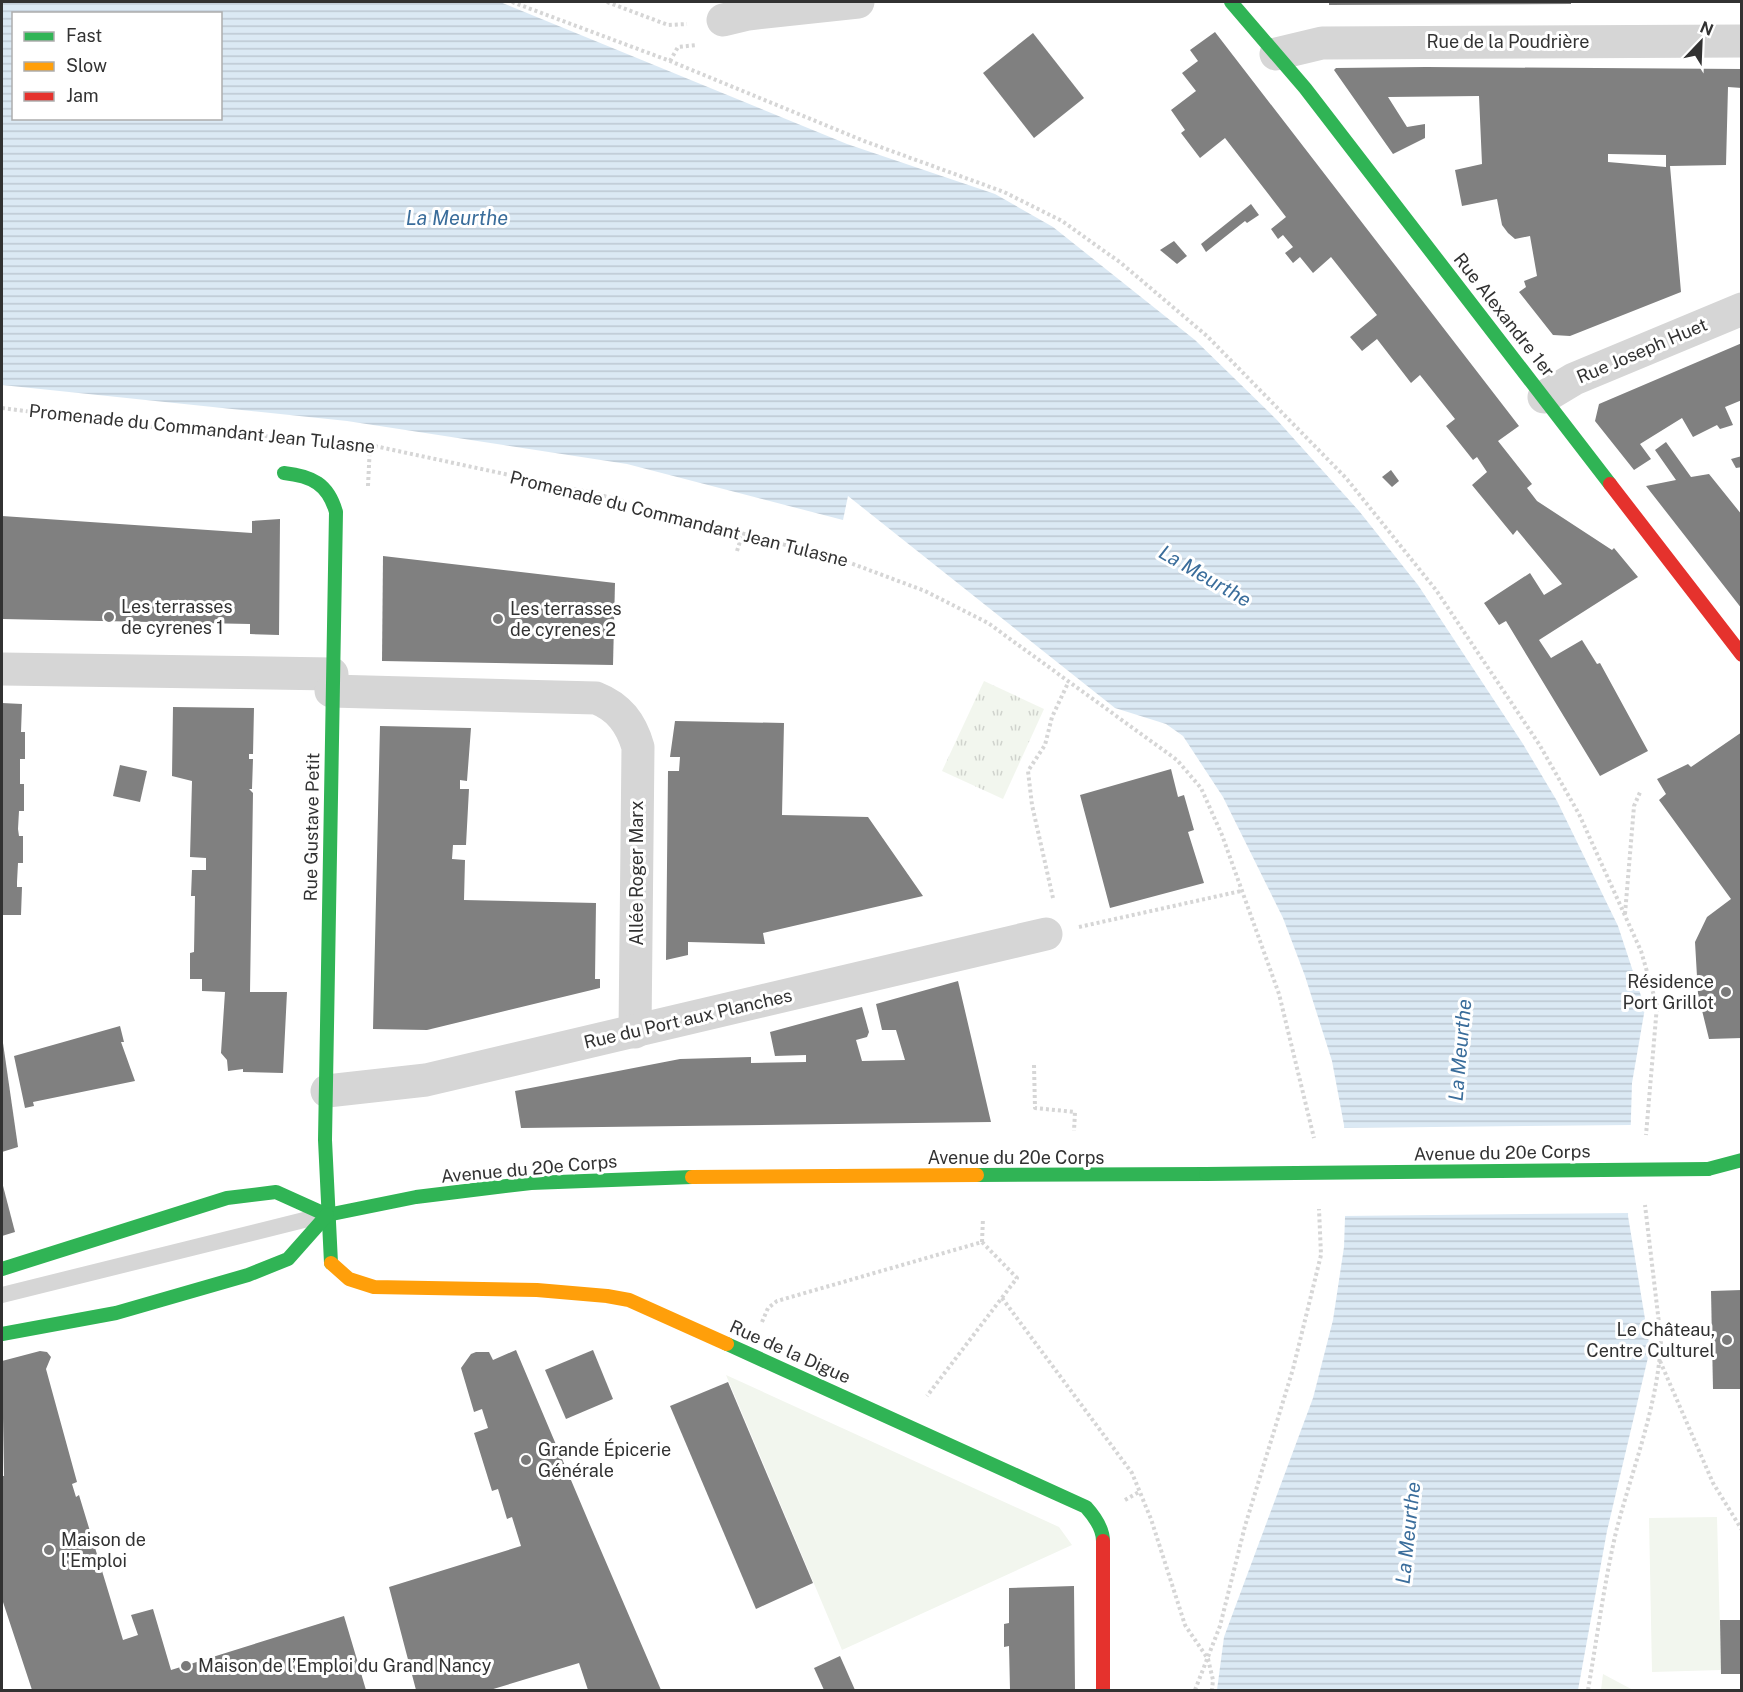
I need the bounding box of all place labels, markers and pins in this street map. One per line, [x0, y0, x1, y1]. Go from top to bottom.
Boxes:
place label: Les terrasses de cyrenes 1 [121, 596, 233, 638]
place label: Les terrasses de cyrenes 2 [510, 598, 622, 640]
marker: Les terrasses de cyrenes 1 [102, 610, 116, 624]
marker: Les terrasses de cyrenes 2 [491, 612, 505, 626]
place label: Résidence Port Grillot [1623, 971, 1714, 1013]
marker: Résidence Port Grillot [1719, 985, 1733, 999]
place label: Le Château, Centre Culturel [1586, 1319, 1715, 1361]
marker: Le Château, Centre Culturel [1720, 1333, 1734, 1347]
place label: Grande Épicerie Générale [538, 1438, 671, 1481]
marker: Grande Épicerie Générale [519, 1453, 533, 1467]
place label: Maison de l'Emploi [61, 1529, 146, 1571]
marker: Maison de l'Emploi [42, 1543, 56, 1557]
place label: Maison de l’Emploi du Grand Nancy [198, 1655, 492, 1676]
marker: Maison de l’Emploi du Grand Nancy [179, 1659, 193, 1673]

